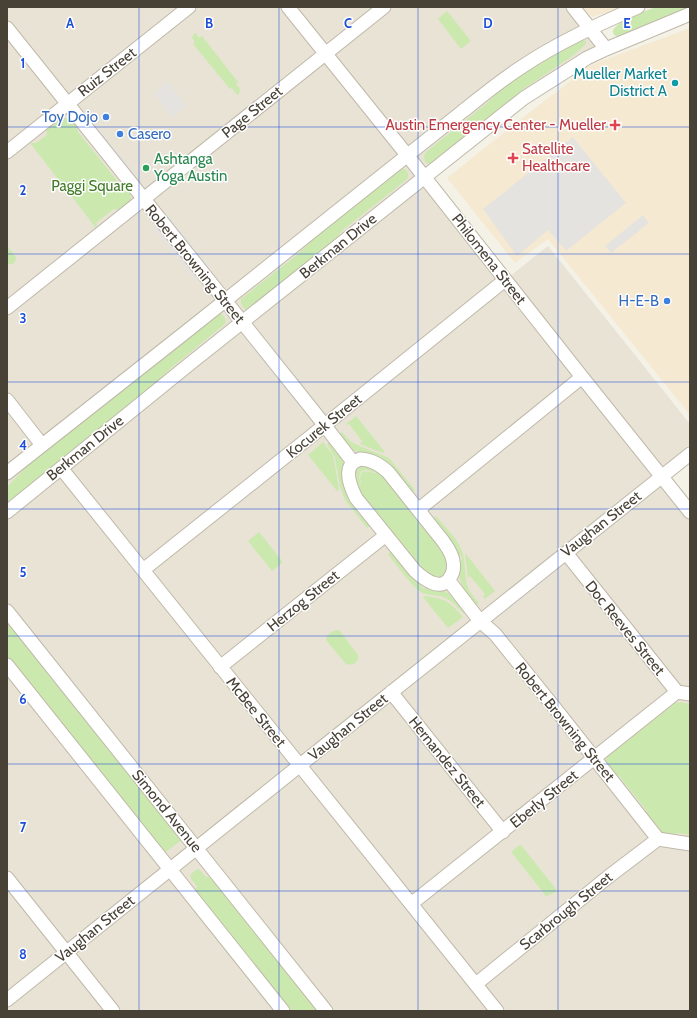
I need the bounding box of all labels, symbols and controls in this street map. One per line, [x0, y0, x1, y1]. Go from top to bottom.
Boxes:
text: A [66, 15, 75, 31]
text: B [205, 15, 213, 31]
text: C [344, 15, 352, 31]
text: D [483, 15, 493, 31]
text: E [623, 15, 631, 31]
street label: Ruiz Street [74, 44, 140, 100]
text: 1 [21, 55, 25, 71]
place label: Mueller Market District A [574, 65, 668, 100]
marker: Mueller Market District A [670, 78, 680, 88]
street label: Page Street [218, 82, 286, 142]
place label: Toy Dojo [42, 108, 98, 126]
marker: Toy Dojo [101, 112, 111, 122]
place label: Austin Emergency Center - Mueller [385, 116, 606, 134]
marker: Austin Emergency Center - Mueller [609, 119, 621, 131]
place label: Casero [128, 125, 171, 143]
marker: Casero [115, 129, 125, 139]
place label: Satellite Healthcare [522, 140, 590, 175]
place label: Ashtanga Yoga Austin [153, 150, 227, 185]
marker: Satellite Healthcare [507, 152, 519, 164]
marker: Ashtanga Yoga Austin [141, 163, 151, 173]
park label: Paggi Square [51, 177, 133, 195]
text: 2 [20, 182, 27, 198]
street label: Robert Browning Street [141, 201, 249, 327]
street label: Berkman Drive [296, 209, 380, 283]
street label: Philomena Street [448, 210, 530, 308]
place label: H-E-B [619, 292, 659, 310]
marker: H-E-B [662, 296, 672, 306]
text: 3 [19, 310, 27, 326]
street label: Kocurek Street [283, 390, 365, 462]
street label: Berkman Drive [43, 411, 127, 485]
text: 4 [19, 437, 27, 453]
street label: Vaughan Street [557, 487, 645, 561]
text: 5 [20, 564, 27, 580]
street label: Herzog Street [263, 567, 343, 635]
street label: Doc Reeves Street [581, 577, 669, 679]
street label: Robert Browning Street [511, 659, 619, 785]
street label: McBee Street [222, 673, 290, 751]
street label: Vaughan Street [305, 690, 391, 764]
text: 6 [19, 691, 27, 707]
street label: Hernandez Street [405, 713, 489, 811]
street label: Simond Avenue [128, 766, 206, 856]
street label: Eberly Street [506, 766, 582, 832]
text: 7 [20, 819, 27, 835]
street label: Scarbrough Street [516, 868, 616, 954]
street label: Vaughan Street [52, 892, 138, 966]
text: 8 [19, 946, 27, 962]

